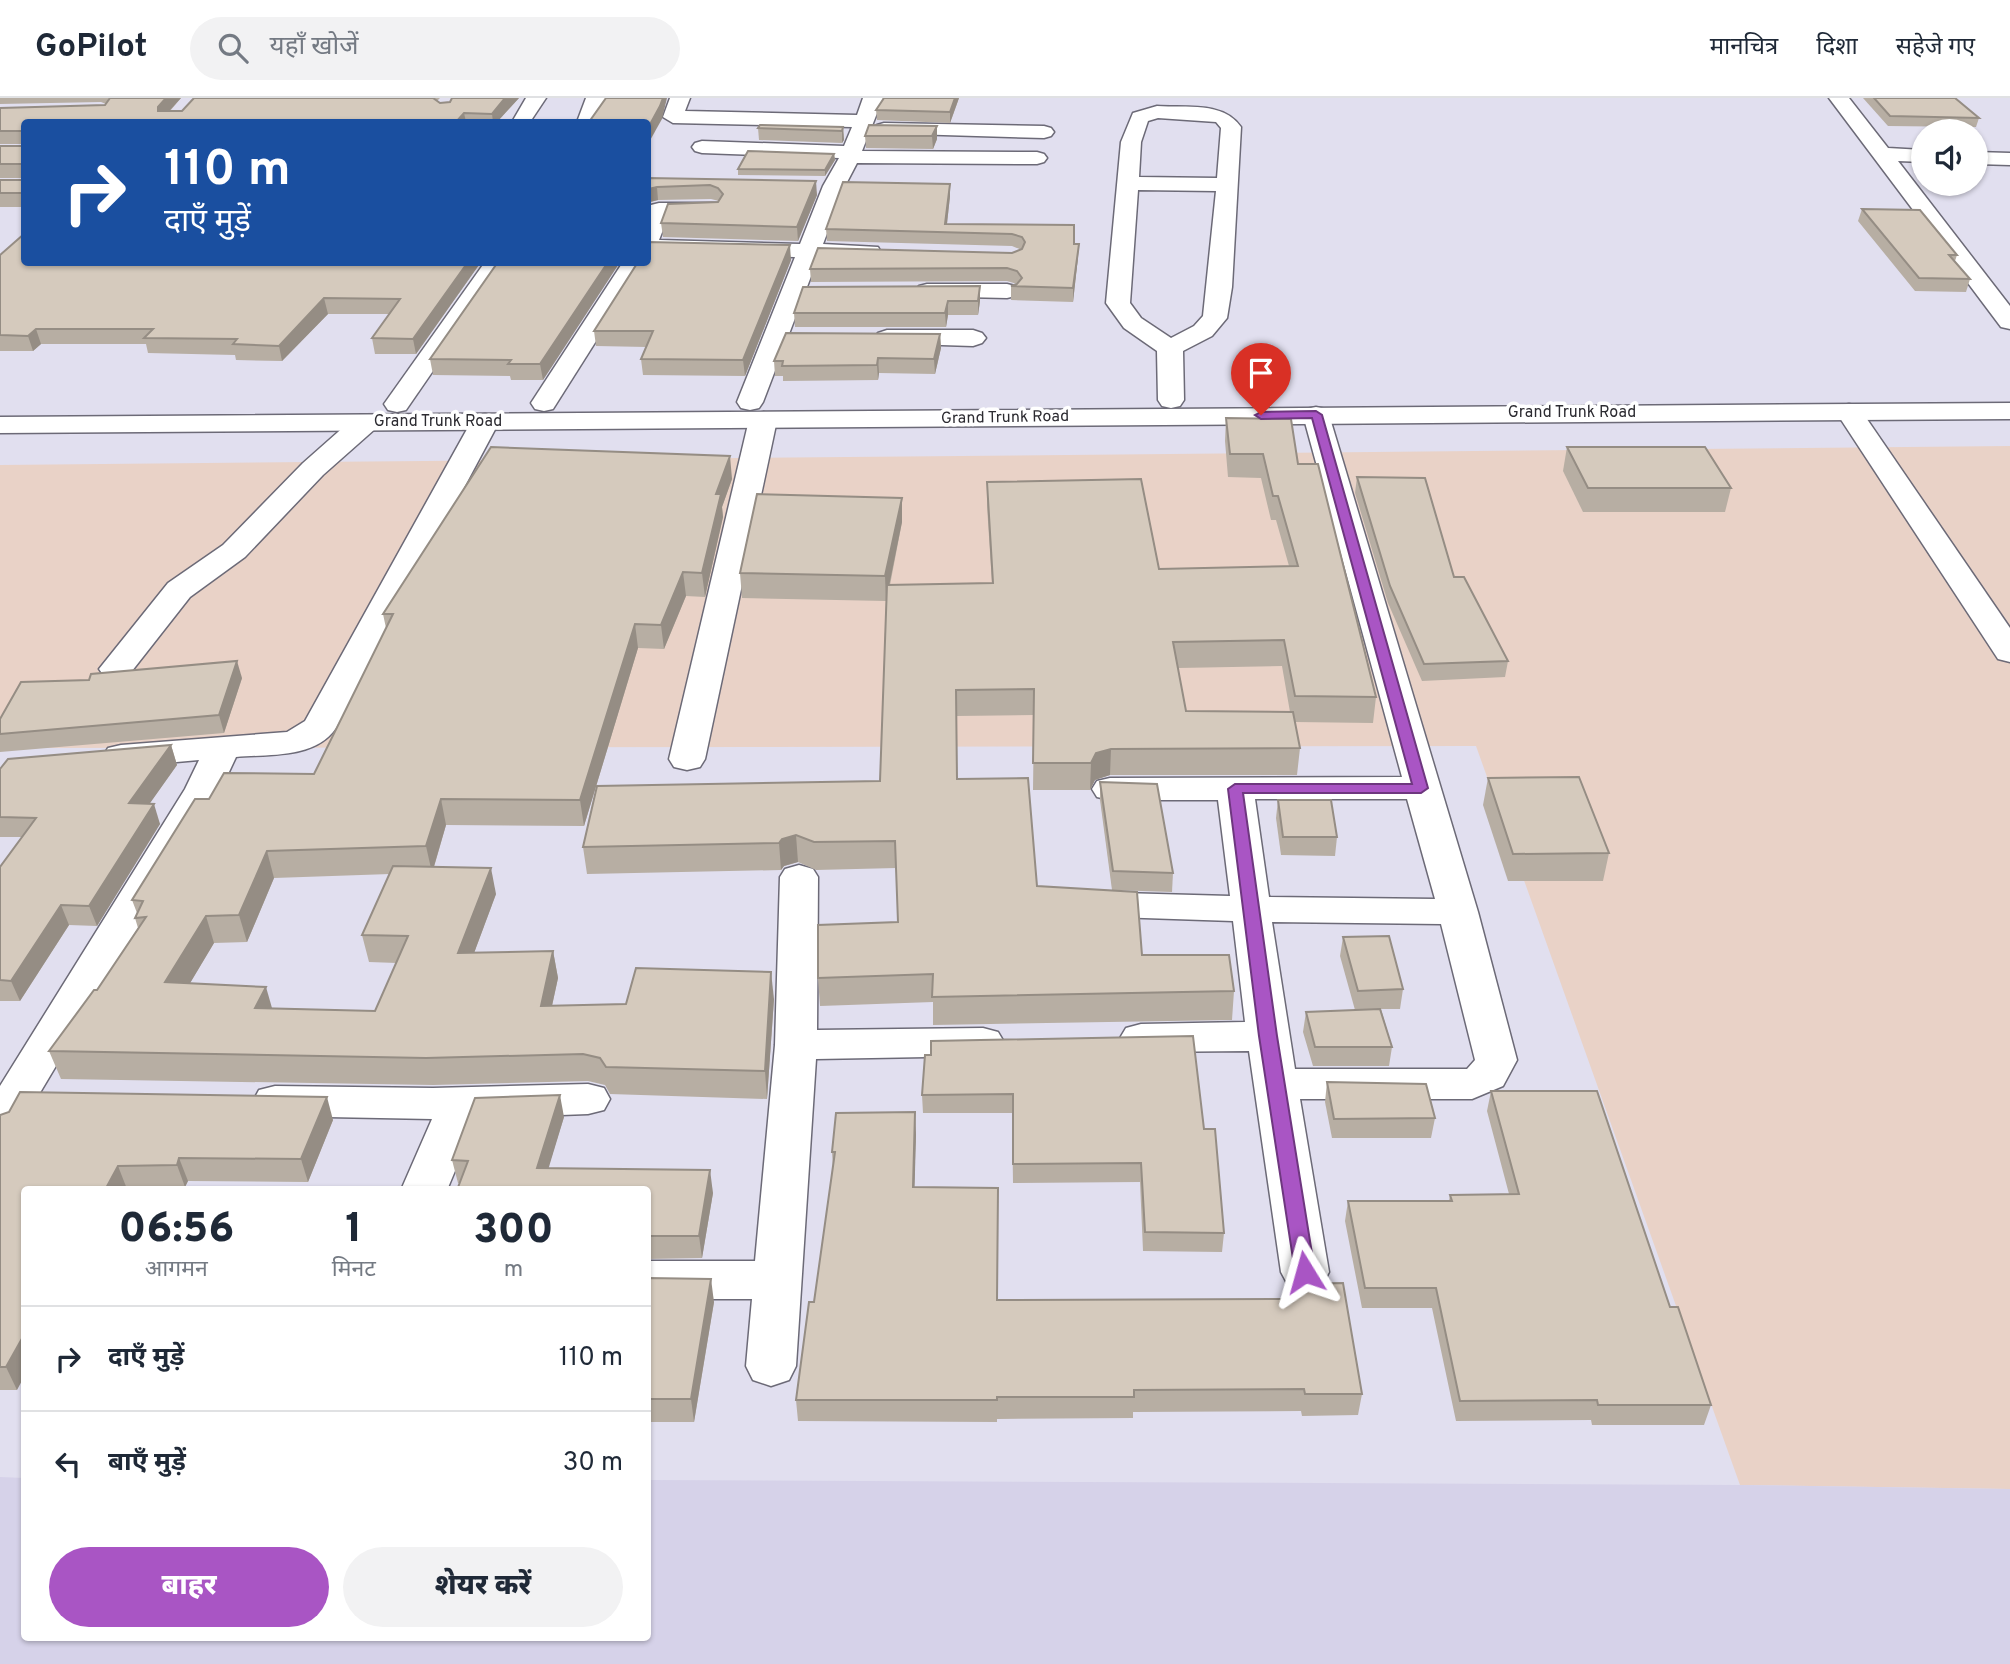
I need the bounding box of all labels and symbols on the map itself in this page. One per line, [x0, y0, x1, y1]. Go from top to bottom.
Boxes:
pin [1231, 343, 1291, 415]
street label: Grand Trunk Road [1508, 403, 1636, 423]
street label: Grand Trunk Road [941, 407, 1069, 429]
street label: Grand Trunk Road [374, 412, 502, 432]
position arrow [1268, 1235, 1342, 1309]

